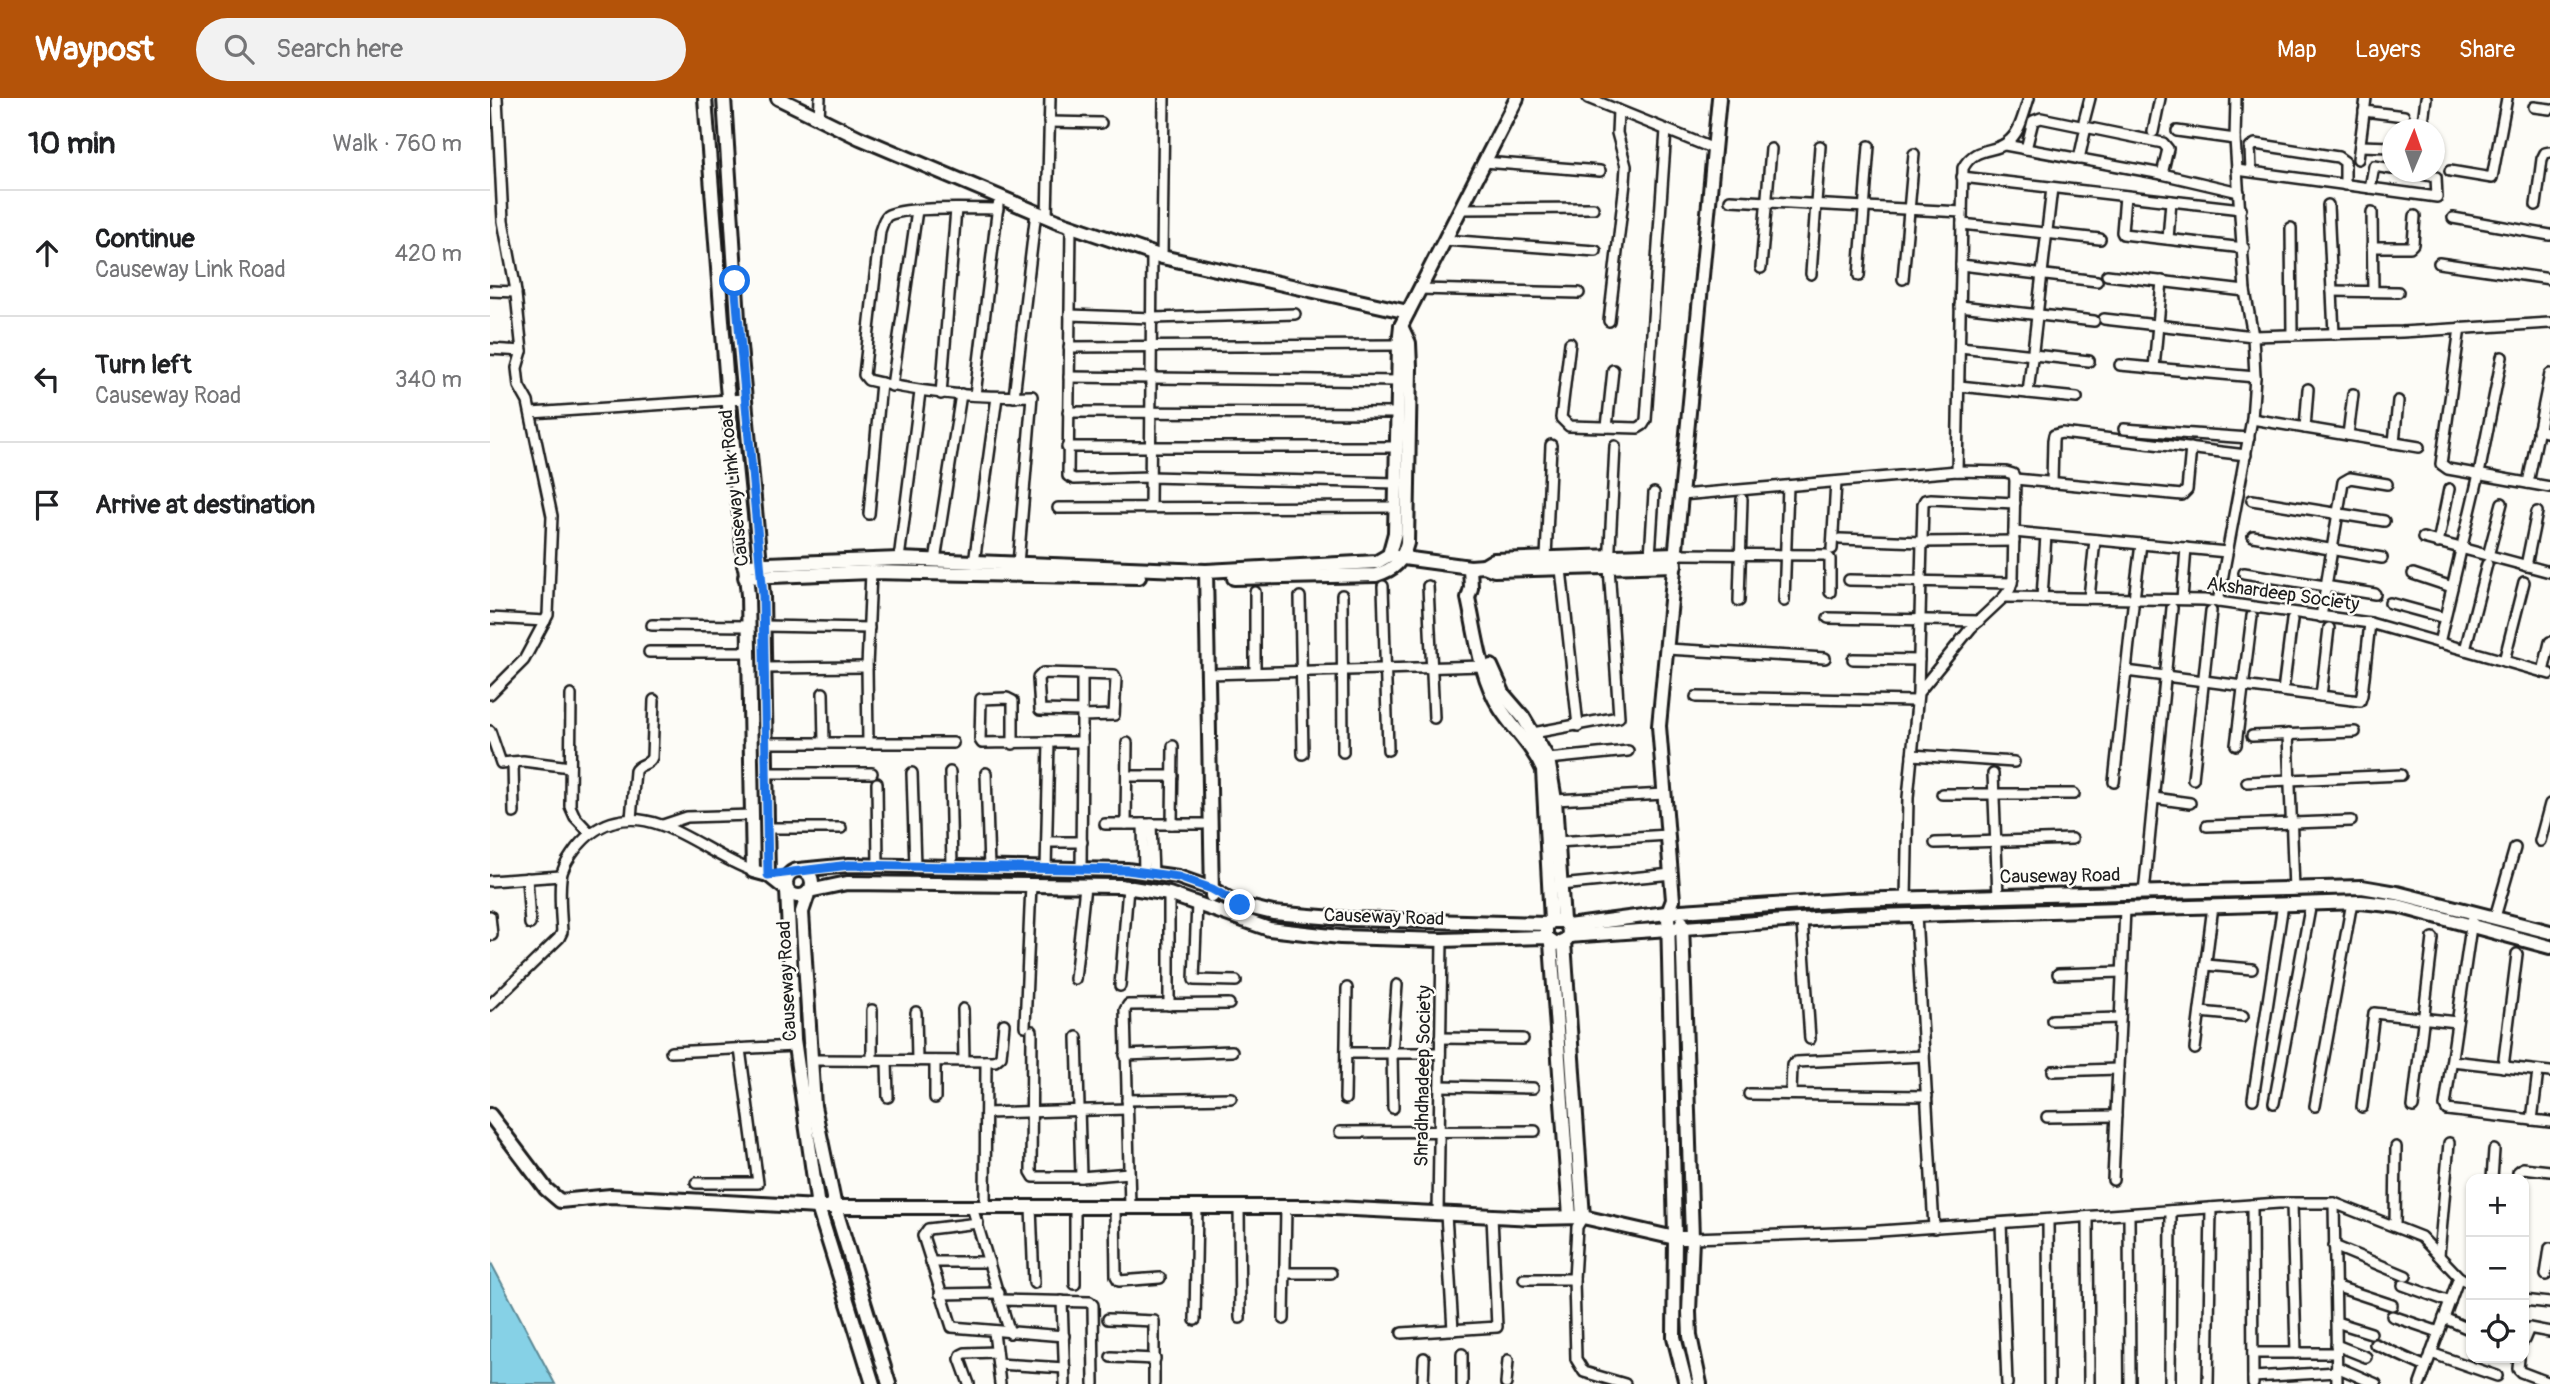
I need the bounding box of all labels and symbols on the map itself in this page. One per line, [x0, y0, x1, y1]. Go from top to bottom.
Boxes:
north arrow [2382, 119, 2445, 182]
route start [719, 265, 750, 296]
street label: Causeway Link Road [714, 408, 754, 568]
street label: Akshardeep Society [2205, 571, 2361, 617]
street label: Causeway Road [1999, 863, 2121, 889]
route end [1224, 889, 1255, 920]
street label: Causeway Road [1323, 903, 1445, 931]
street label: Causeway Road [772, 920, 802, 1042]
street label: Shradhdhadeep Society [1409, 985, 1437, 1167]

